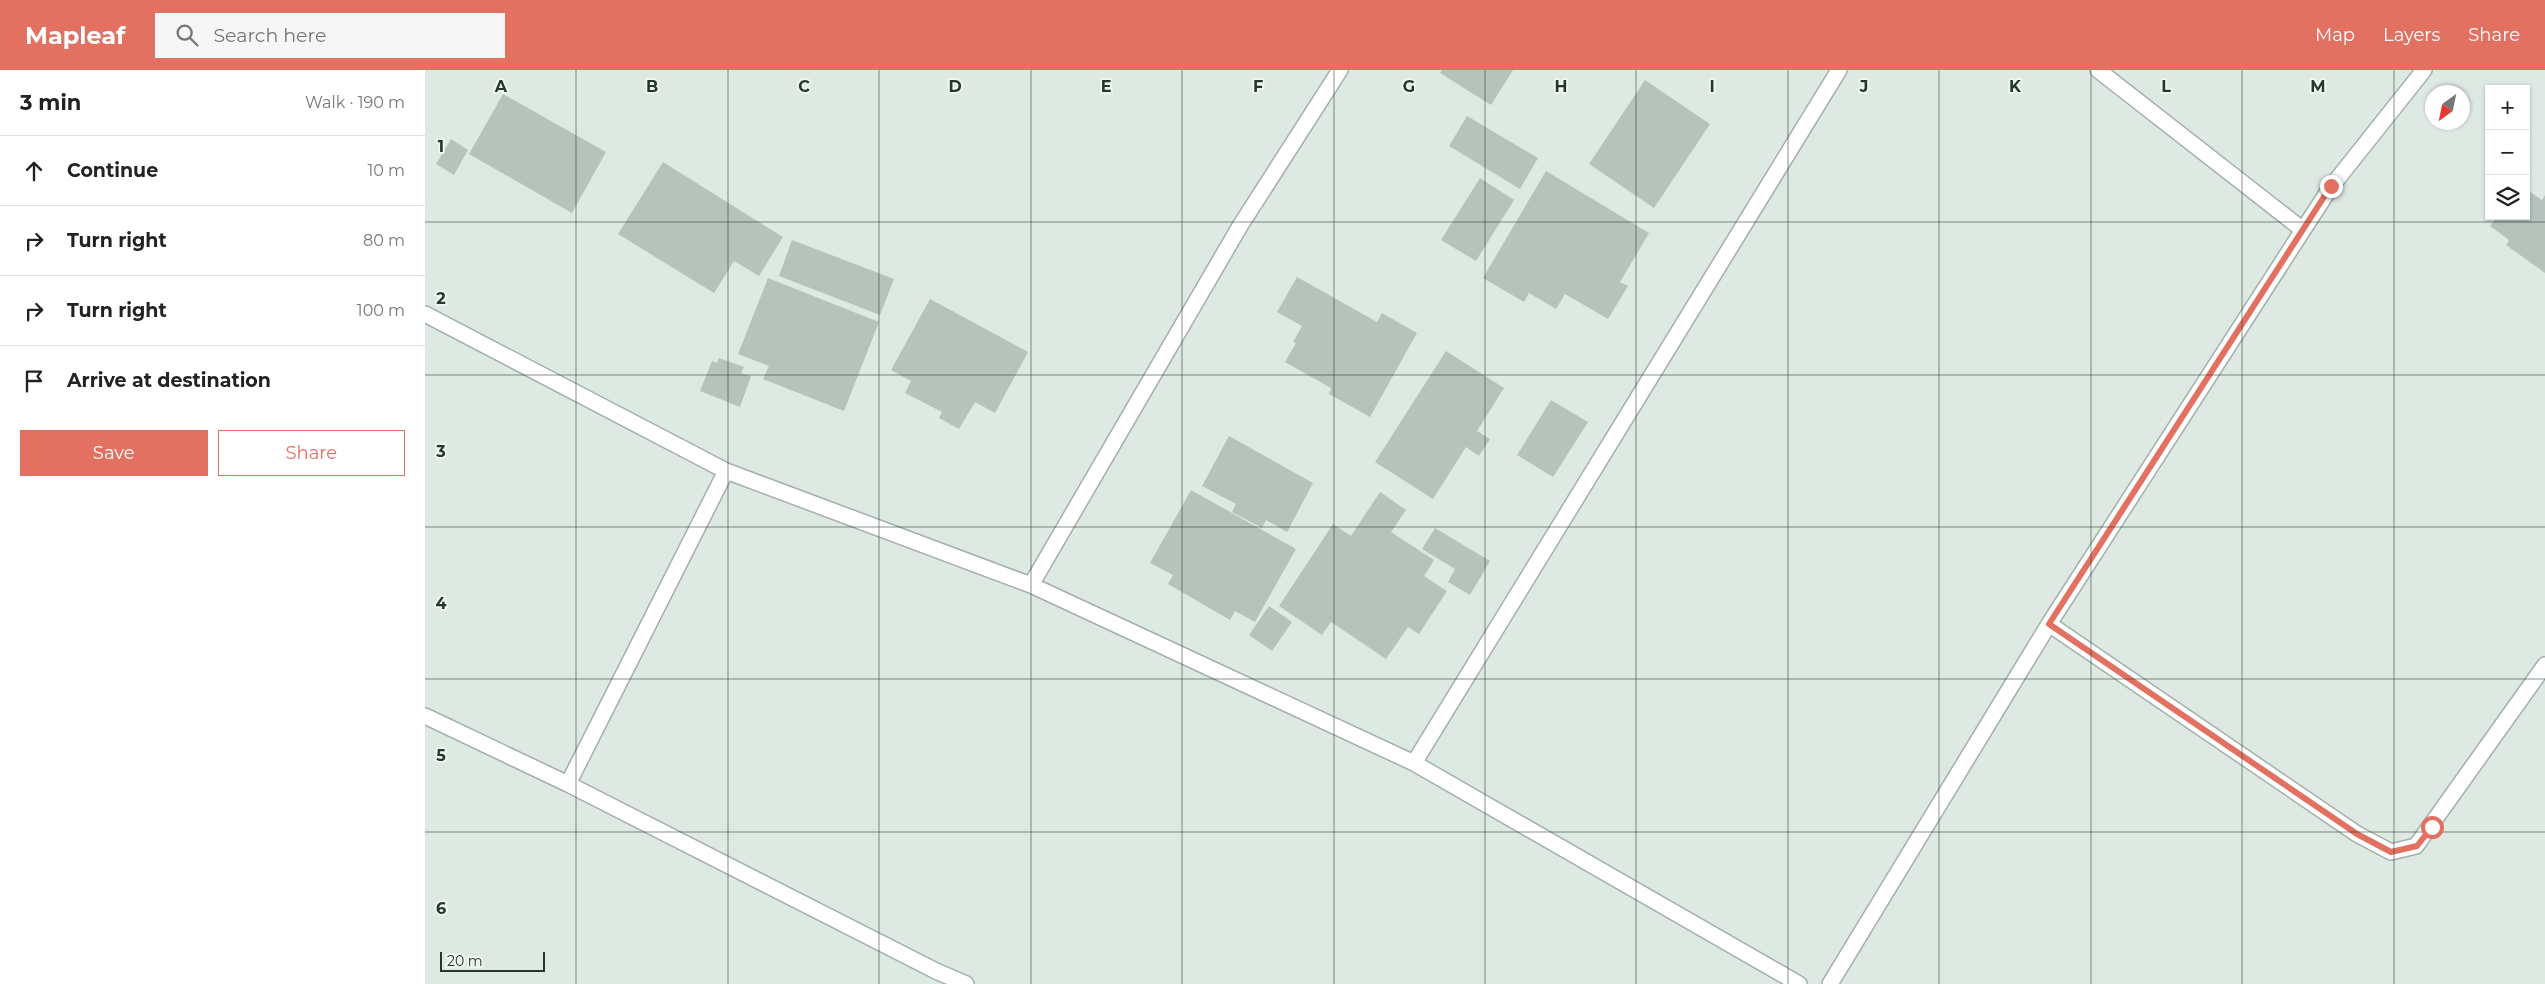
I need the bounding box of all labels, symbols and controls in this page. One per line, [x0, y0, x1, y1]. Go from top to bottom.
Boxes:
search box [155, 13, 505, 58]
text: Mapleaf [25, 21, 125, 50]
icon: search [173, 21, 201, 49]
text: Search here [213, 24, 326, 47]
text: Map [2315, 24, 2355, 46]
text: Layers [2383, 24, 2440, 46]
text: Share [2468, 24, 2520, 46]
text: A [494, 77, 508, 96]
text: B [646, 77, 658, 96]
text: C [798, 77, 810, 96]
text: D [948, 77, 962, 96]
text: E [1101, 77, 1111, 96]
text: F [1253, 77, 1263, 96]
text: G [1403, 77, 1415, 96]
text: H [1555, 77, 1567, 96]
text: I [1709, 77, 1715, 96]
text: J [1859, 77, 1868, 96]
text: K [2009, 77, 2022, 96]
text: L [2161, 77, 2171, 96]
text: M [2310, 77, 2326, 96]
north arrow [2425, 85, 2470, 130]
map controls [2485, 85, 2530, 220]
button: + [2485, 85, 2530, 130]
text: 3 min [20, 90, 81, 115]
text: Walk · 190 m [305, 93, 405, 112]
button: − [2485, 130, 2530, 175]
text: 1 [438, 137, 444, 156]
icon: ahead [20, 157, 48, 185]
text: Continue [67, 159, 158, 182]
text: 10 m [367, 161, 405, 180]
route end [2320, 175, 2343, 198]
button: layers [2485, 175, 2530, 220]
icon: right [20, 227, 48, 255]
text: Turn right [67, 229, 167, 252]
text: 80 m [363, 231, 405, 250]
text: 2 [436, 289, 446, 308]
icon: right [20, 297, 48, 325]
text: Turn right [67, 299, 167, 322]
text: 100 m [357, 301, 405, 320]
icon: arrive [20, 367, 48, 395]
text: Arrive at destination [67, 369, 271, 392]
button: Save [20, 430, 208, 476]
button: Share [218, 430, 405, 476]
text: 3 [435, 442, 446, 461]
text: 4 [435, 594, 447, 613]
text: 5 [436, 746, 446, 765]
route start [2421, 816, 2444, 839]
text: 6 [436, 899, 446, 918]
scale bar [440, 949, 545, 972]
text: 20 m [447, 952, 483, 970]

